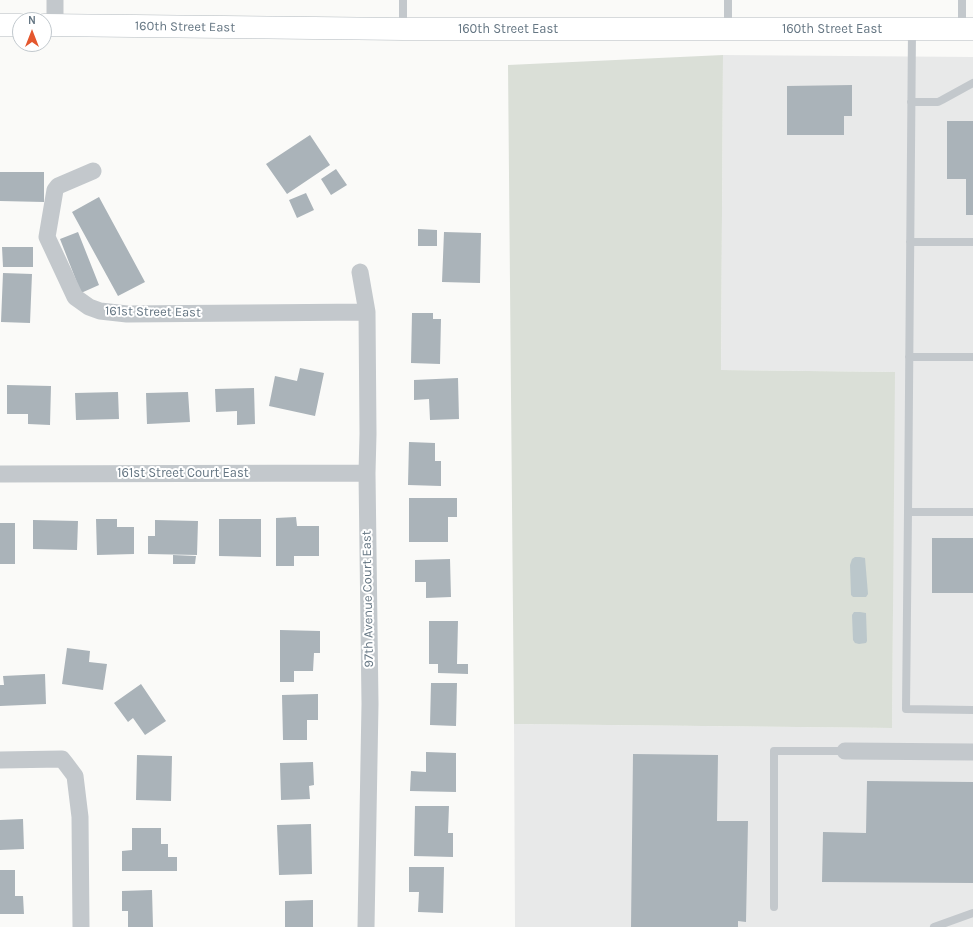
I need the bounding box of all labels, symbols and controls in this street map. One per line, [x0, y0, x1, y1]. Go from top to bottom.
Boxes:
north arrow [12, 12, 52, 52]
text: N [28, 14, 36, 27]
street label: 160th Street East [135, 18, 235, 36]
street label: 160th Street East [458, 21, 558, 37]
street label: 160th Street East [782, 21, 882, 37]
street label: 161st Street East [105, 303, 201, 321]
street label: 161st Street Court East [117, 465, 249, 481]
street label: 97th Avenue Court East [359, 530, 377, 668]

